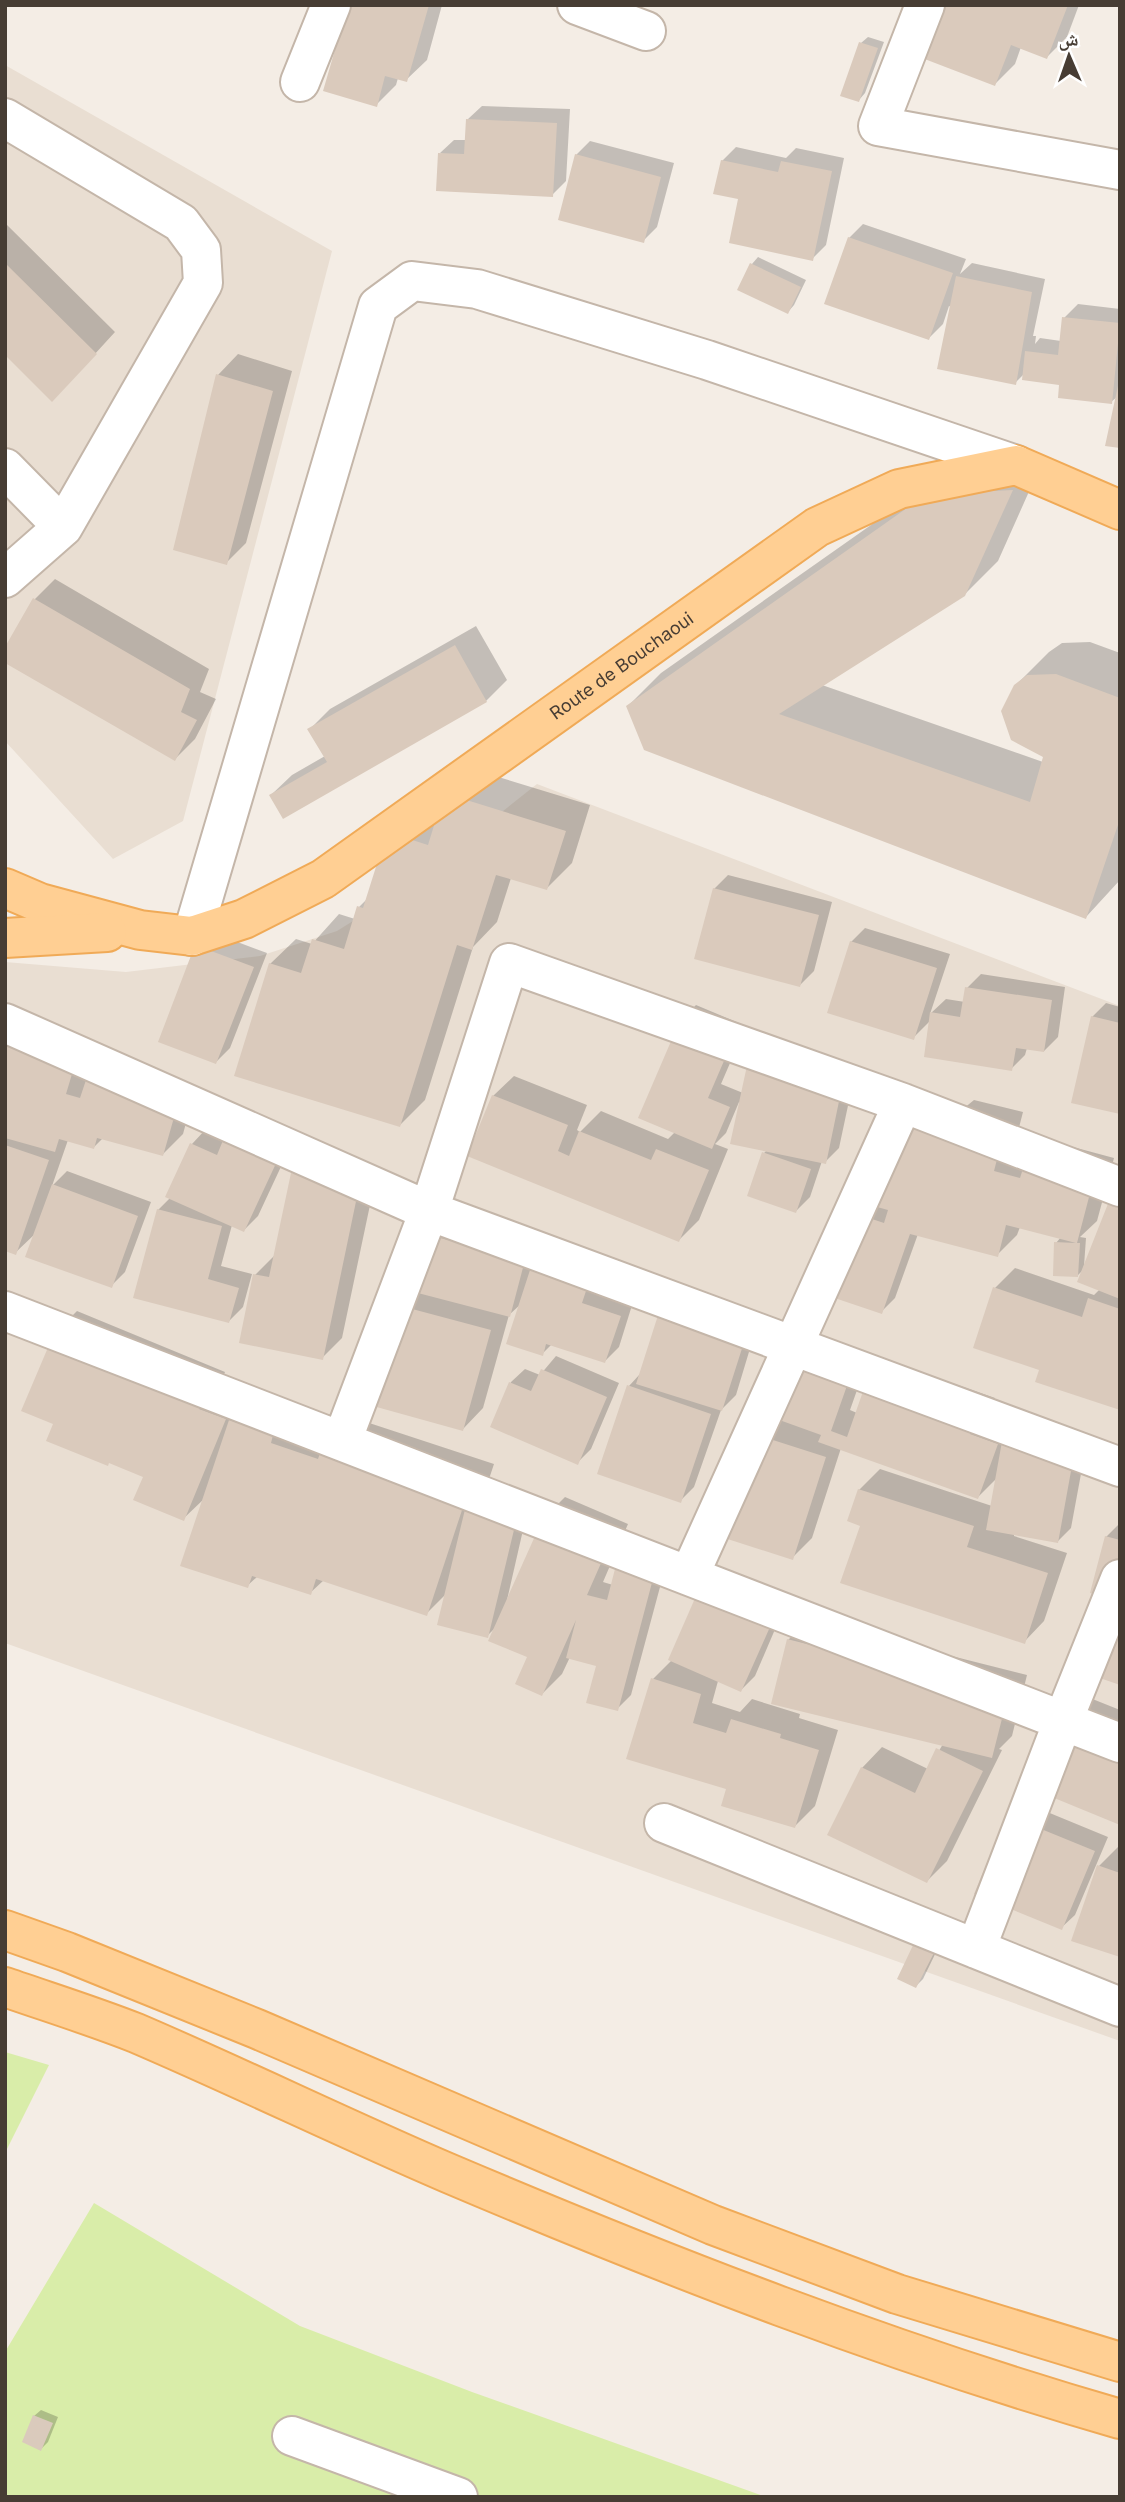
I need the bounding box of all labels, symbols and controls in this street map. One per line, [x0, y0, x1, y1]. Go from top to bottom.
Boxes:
north arrow [1034, 21, 1104, 91]
text: ش [1058, 28, 1079, 51]
street label: Route de Bouchaoui [546, 608, 697, 724]

